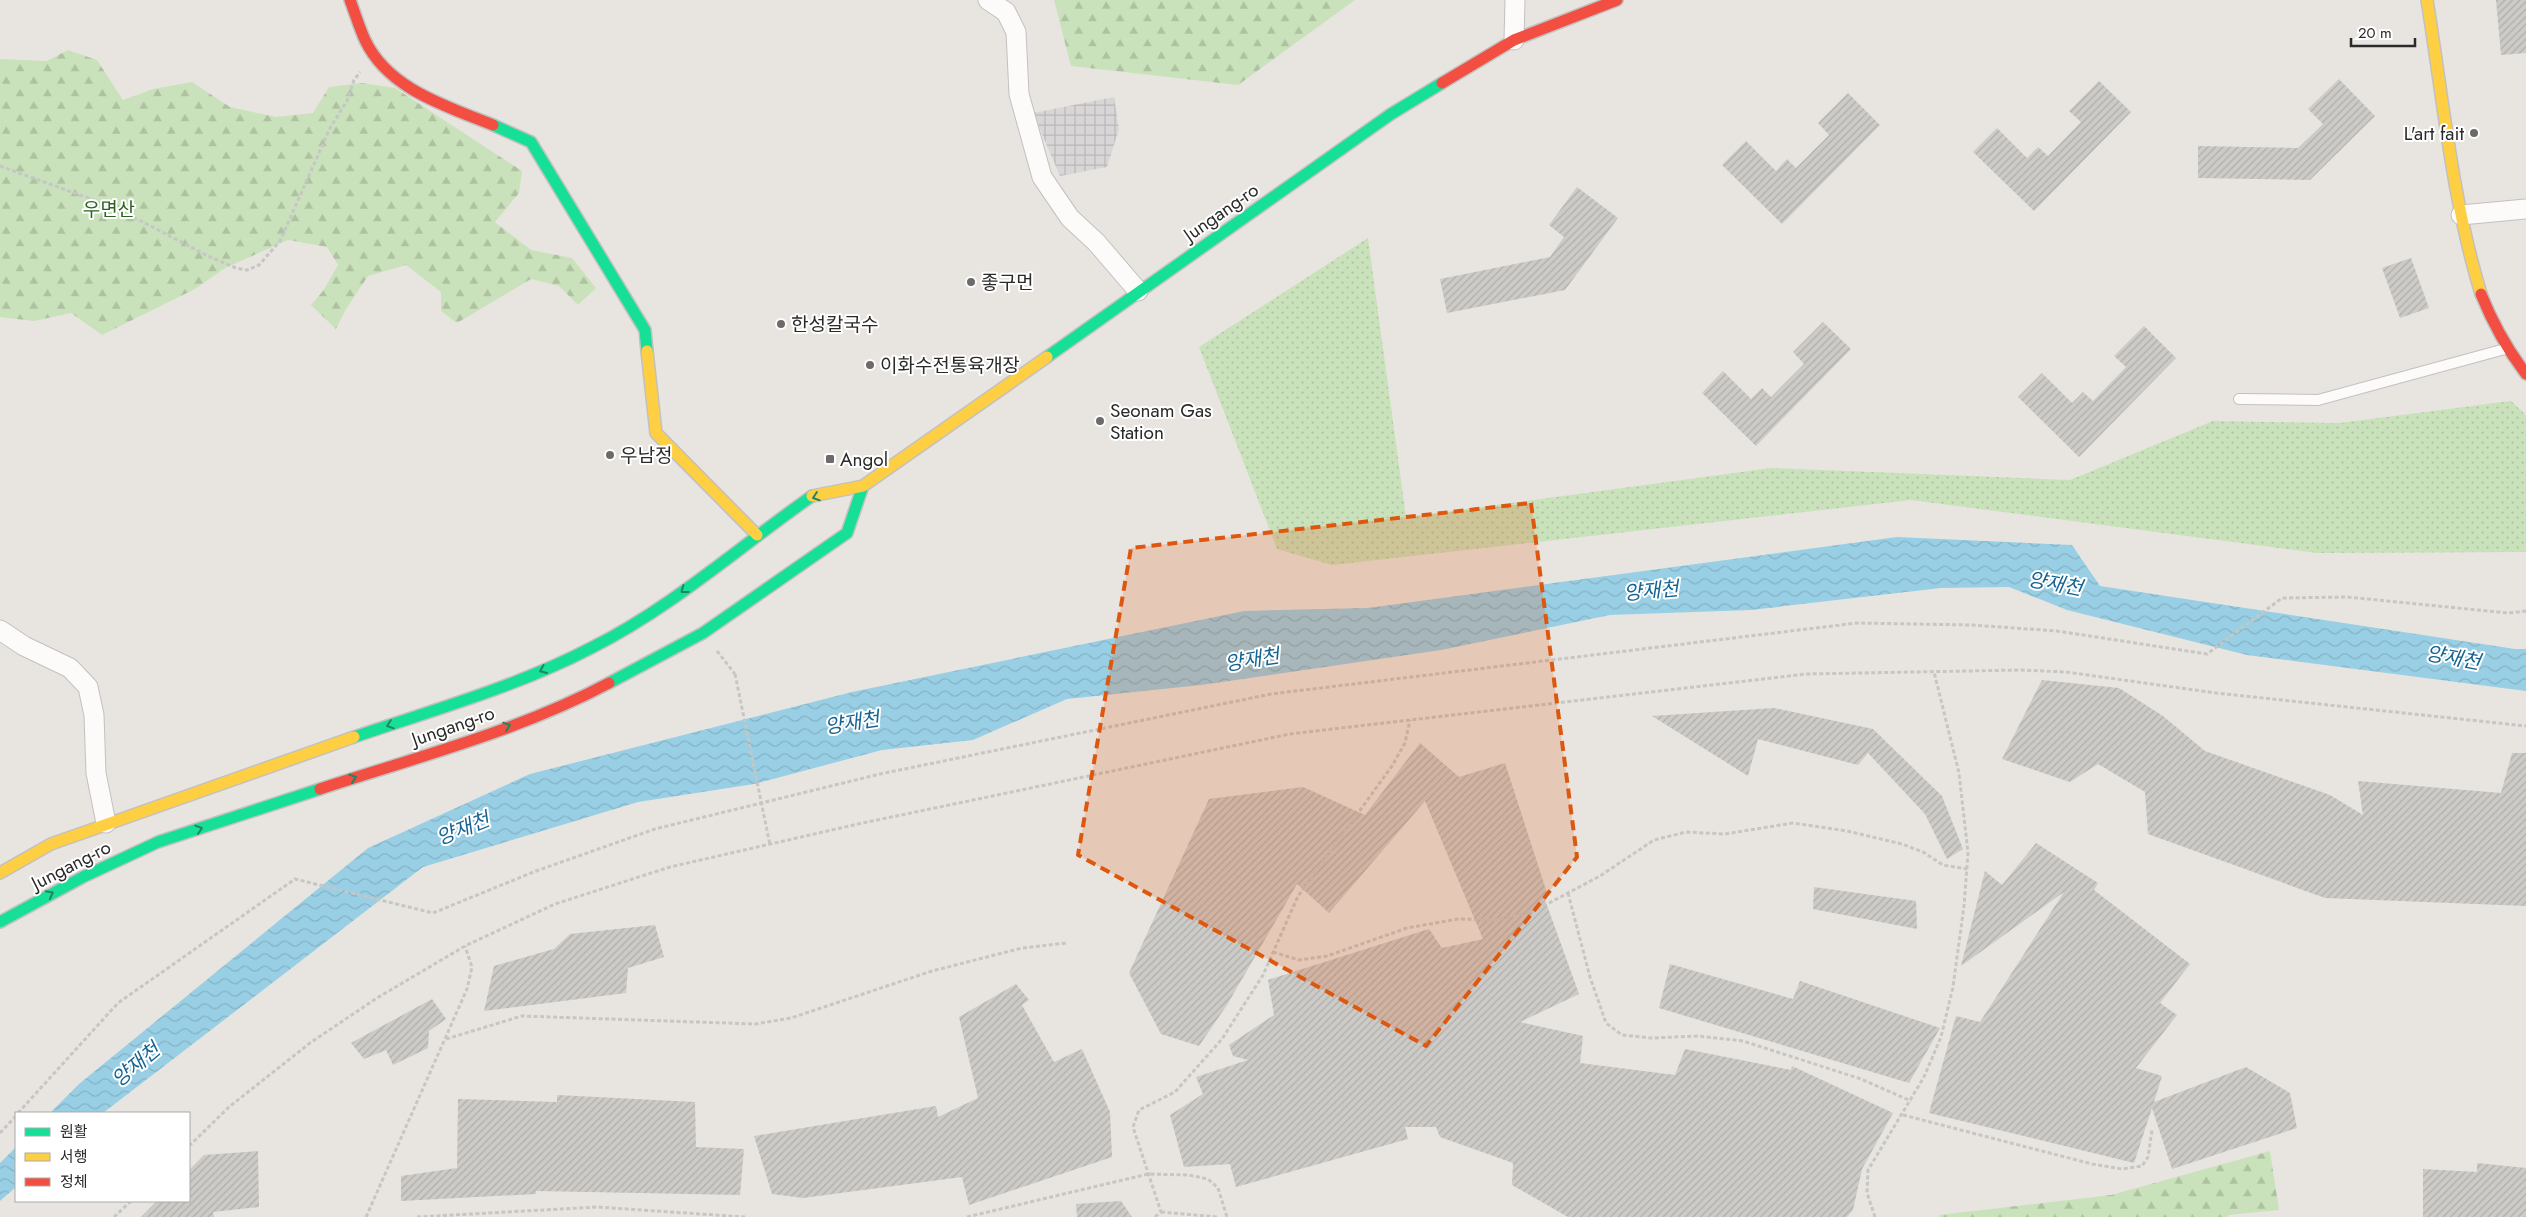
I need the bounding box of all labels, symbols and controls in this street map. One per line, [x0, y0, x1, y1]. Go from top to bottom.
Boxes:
scale bar [2351, 15, 2415, 47]
text: 20 m [2358, 22, 2392, 44]
place label: L'art fait [2404, 120, 2464, 147]
marker: L'art fait [2468, 127, 2480, 139]
street label: Jungang-ro [1176, 176, 1264, 249]
park label: 우면산 [83, 196, 135, 223]
place label: 좋구먼 [981, 269, 1033, 296]
marker: 좋구먼 [965, 276, 977, 288]
place label: 한성칼국수 [791, 311, 878, 338]
marker: 한성칼국수 [775, 318, 787, 330]
place label: 이화수전통육개장 [880, 352, 1020, 379]
marker: 이화수전통육개장 [864, 359, 876, 371]
place label: Seonam Gas Station [1110, 397, 1212, 446]
marker: Seonam Gas Station [1094, 415, 1106, 427]
place label: 우남정 [620, 442, 672, 469]
place label: Angol [840, 446, 888, 473]
marker: 우남정 [604, 449, 616, 461]
marker: Angol [824, 453, 836, 465]
one-way arrow [812, 491, 821, 501]
water label: 양재천 [2025, 565, 2087, 604]
water label: 양재천 [1622, 574, 1682, 608]
one-way arrow [681, 585, 690, 593]
water label: 양재천 [2423, 639, 2485, 678]
water label: 양재천 [1222, 641, 1284, 679]
one-way arrow [539, 664, 548, 674]
street label: Jungang-ro [405, 699, 498, 754]
water label: 양재천 [822, 704, 884, 742]
one-way arrow [386, 719, 395, 729]
one-way arrow [502, 722, 511, 732]
one-way arrow [348, 774, 357, 784]
water label: 양재천 [432, 804, 496, 853]
one-way arrow [194, 824, 202, 834]
street label: Jungang-ro [24, 833, 115, 898]
one-way arrow [45, 890, 54, 900]
water label: 양재천 [106, 1034, 168, 1094]
legend [15, 1112, 190, 1202]
text: 원활 [60, 1121, 88, 1143]
text: 서행 [60, 1146, 88, 1168]
text: 정체 [60, 1171, 88, 1193]

